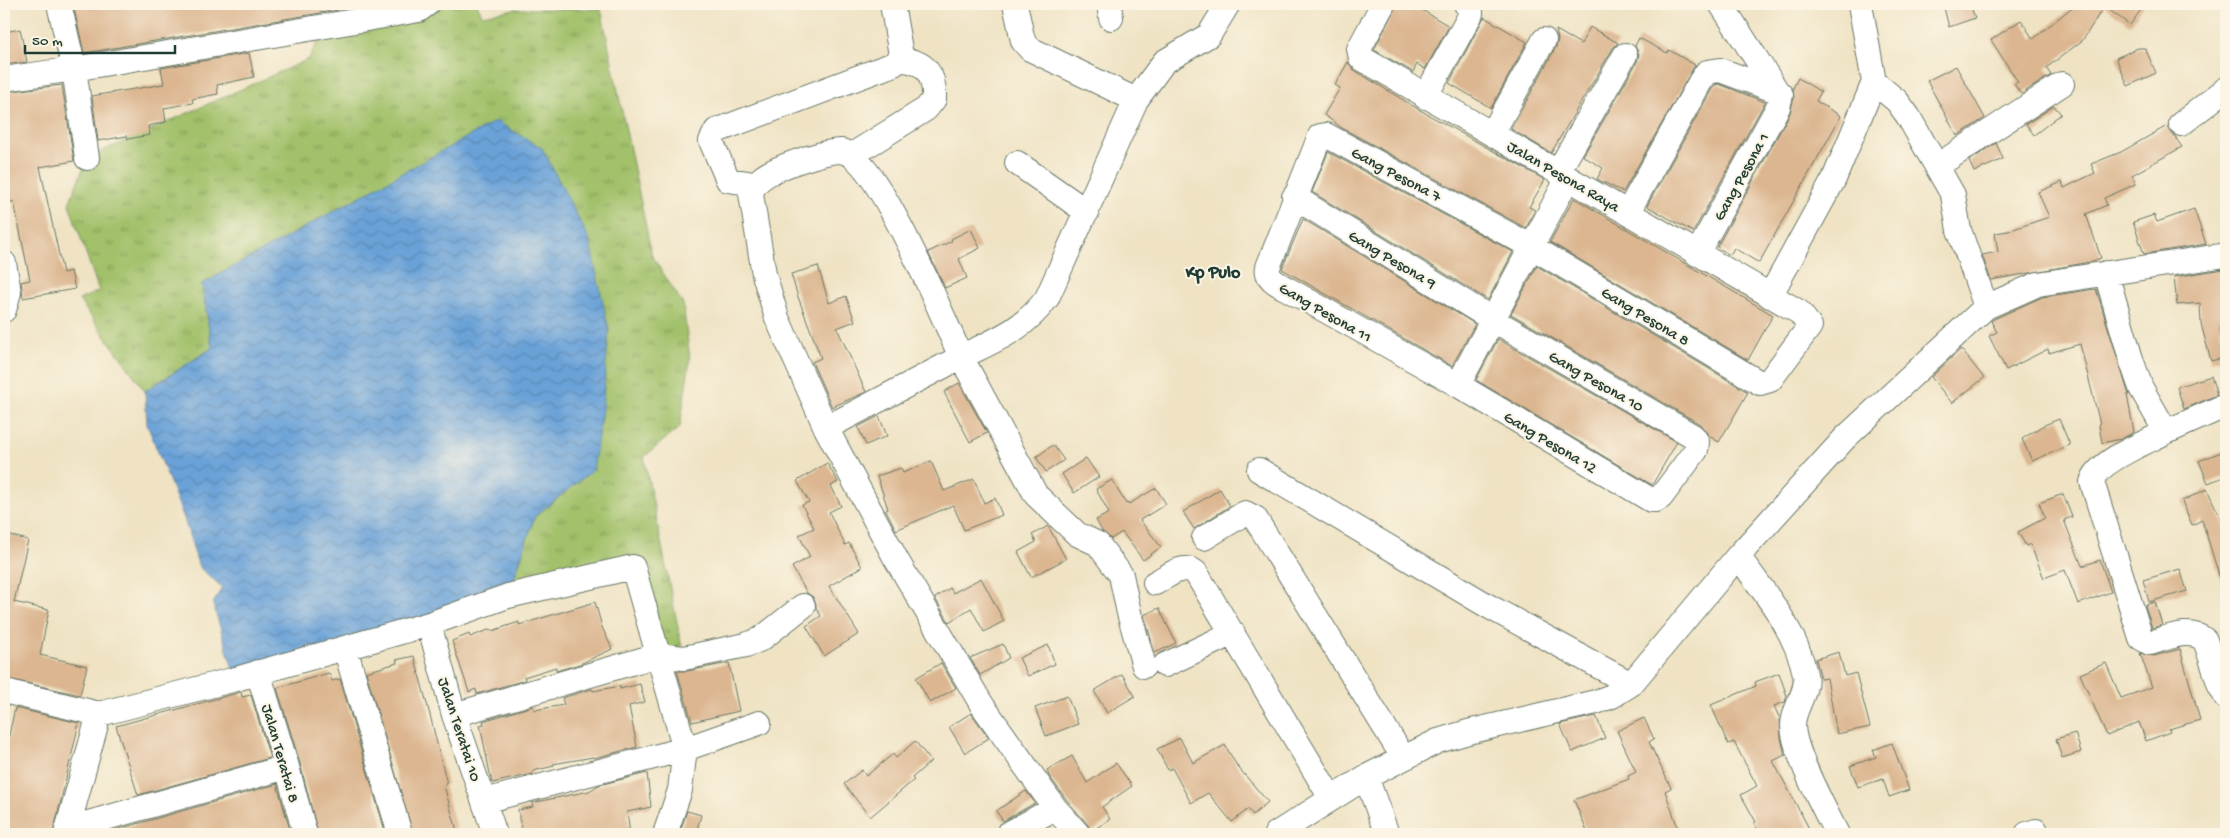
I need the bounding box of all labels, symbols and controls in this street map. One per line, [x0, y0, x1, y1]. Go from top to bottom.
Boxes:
scale bar [25, 22, 175, 54]
text: 50 m [32, 33, 63, 51]
street label: Gang Pesona 1 [1711, 130, 1775, 225]
street label: Jalan Pesona Raya [1503, 138, 1623, 219]
street label: Gang Pesona 7 [1347, 144, 1444, 208]
street label: Gang Pesona 9 [1344, 227, 1439, 295]
district label: Kp Pulo [1185, 263, 1241, 284]
street label: Gang Pesona 11 [1274, 280, 1374, 348]
street label: Gang Pesona 8 [1597, 284, 1692, 352]
street label: Gang Pesona 10 [1544, 348, 1646, 418]
street label: Gang Pesona 12 [1499, 409, 1599, 479]
street label: Jalan Teratai 10 [432, 676, 483, 785]
street label: Jalan Teratai 8 [256, 703, 302, 806]

